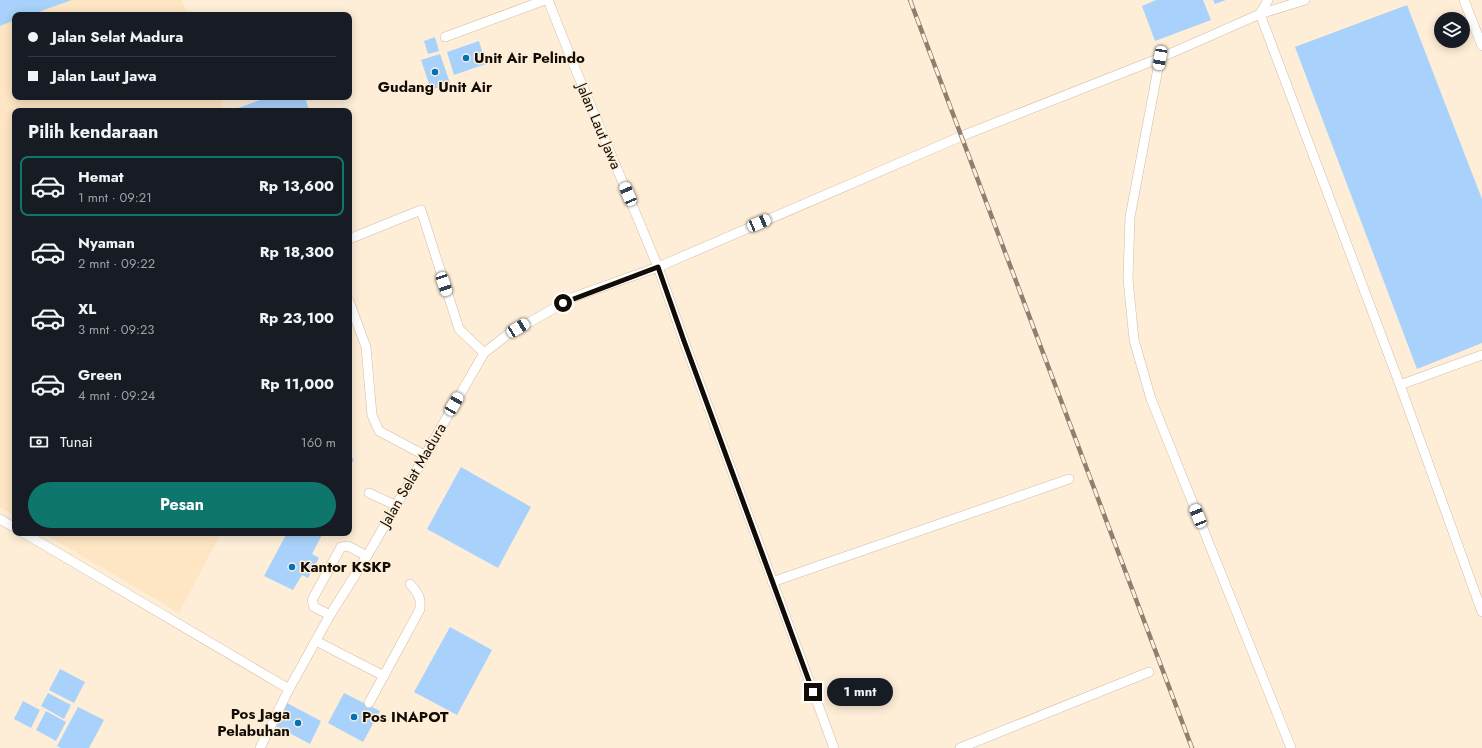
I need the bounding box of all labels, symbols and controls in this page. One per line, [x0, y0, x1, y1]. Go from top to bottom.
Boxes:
map controls [1434, 12, 1470, 48]
button: layers [1434, 12, 1470, 48]
text: Jalan Selat Madura [52, 26, 183, 48]
car [1152, 45, 1168, 71]
place label: Unit Air Pelindo [474, 47, 585, 69]
marker: Unit Air Pelindo [461, 53, 471, 63]
text: Jalan Laut Jawa [52, 65, 157, 87]
marker: Gudang Unit Air [430, 67, 440, 77]
place label: Gudang Unit Air [378, 76, 493, 98]
street label: Jalan Laut Jawa [570, 78, 627, 173]
text: Pilih kendaraan [28, 119, 158, 145]
text: Hemat [78, 166, 124, 188]
icon: car [30, 168, 66, 204]
text: Rp 13,600 [259, 175, 334, 197]
car [618, 181, 638, 207]
text: 1 mnt · 09:21 [78, 188, 152, 207]
car [746, 213, 772, 233]
text: Nyaman [78, 232, 135, 254]
icon: car [30, 234, 66, 270]
text: Rp 18,300 [260, 241, 334, 263]
text: 2 mnt · 09:22 [78, 254, 155, 273]
car [435, 271, 453, 297]
route start [554, 294, 572, 312]
text: XL [78, 298, 96, 320]
icon: car [30, 300, 66, 336]
text: Rp 23,100 [259, 307, 334, 329]
car [505, 317, 531, 339]
text: 3 mnt · 09:23 [78, 320, 154, 339]
text: Green [78, 364, 122, 386]
icon: car [30, 366, 66, 402]
text: Rp 11,000 [261, 373, 334, 395]
text: 4 mnt · 09:24 [78, 386, 155, 405]
car [443, 391, 465, 417]
street label: Jalan Selat Madura [373, 419, 452, 533]
icon: cash [28, 431, 50, 453]
text: Tunai [60, 431, 93, 453]
text: 160 m [301, 433, 336, 452]
button: Pesan [28, 482, 336, 528]
car [1188, 503, 1208, 529]
place label: Kantor KSKP [300, 556, 391, 578]
marker: Kantor KSKP [287, 562, 297, 572]
callout: 1 mnt [827, 678, 893, 706]
text: 1 mnt [844, 682, 876, 701]
route end [804, 683, 822, 701]
place label: Pos Jaga Pelabuhan [217, 703, 290, 742]
place label: Pos INAPOT [362, 706, 449, 728]
marker: Pos INAPOT [349, 712, 359, 722]
marker: Pos Jaga Pelabuhan [293, 718, 303, 728]

